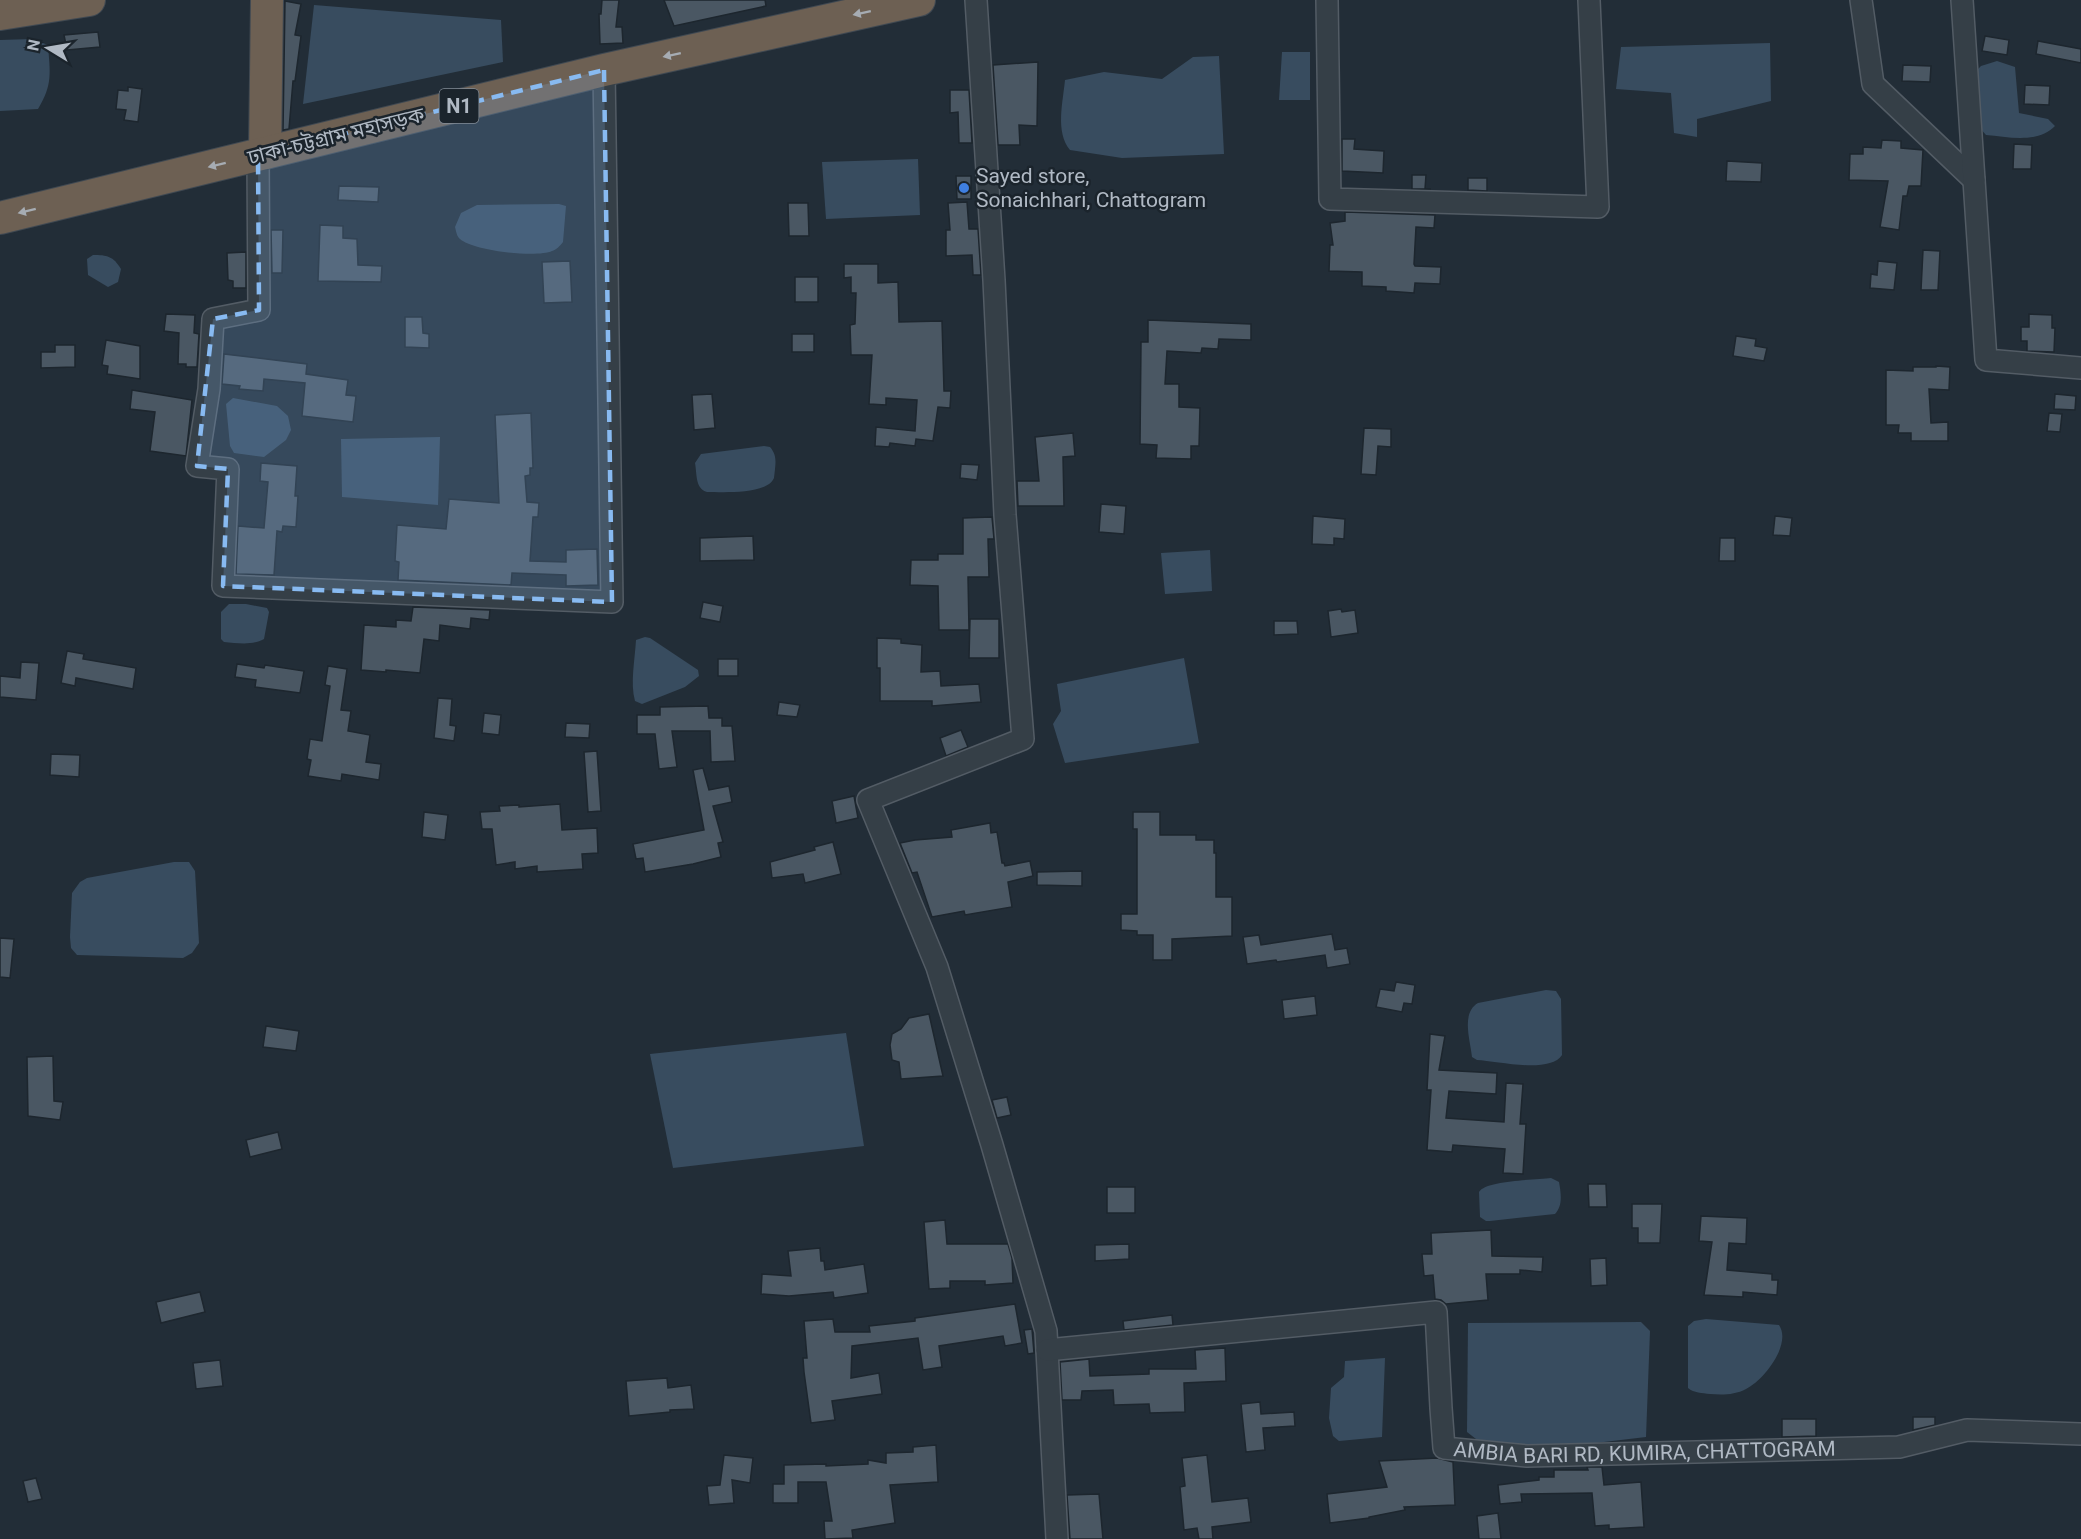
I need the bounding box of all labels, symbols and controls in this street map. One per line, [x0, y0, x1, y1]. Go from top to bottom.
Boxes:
one-way arrow [853, 8, 871, 18]
north arrow [18, 18, 78, 78]
text: N [23, 38, 44, 53]
one-way arrow [662, 51, 681, 60]
road number: N1 [440, 89, 478, 123]
street label: ঢাকা-চট্টগ্রাম মহাসড়ক [244, 102, 428, 170]
one-way arrow [208, 161, 226, 171]
place label: Sayed store, Sonaichhari, Chattogram [976, 164, 1206, 212]
marker: Sayed store, Sonaichhari, Chattogram [957, 181, 971, 195]
one-way arrow [18, 207, 36, 217]
street label: AMBIA BARI RD, KUMIRA, CHATTOGRAM [1452, 1437, 1836, 1468]

